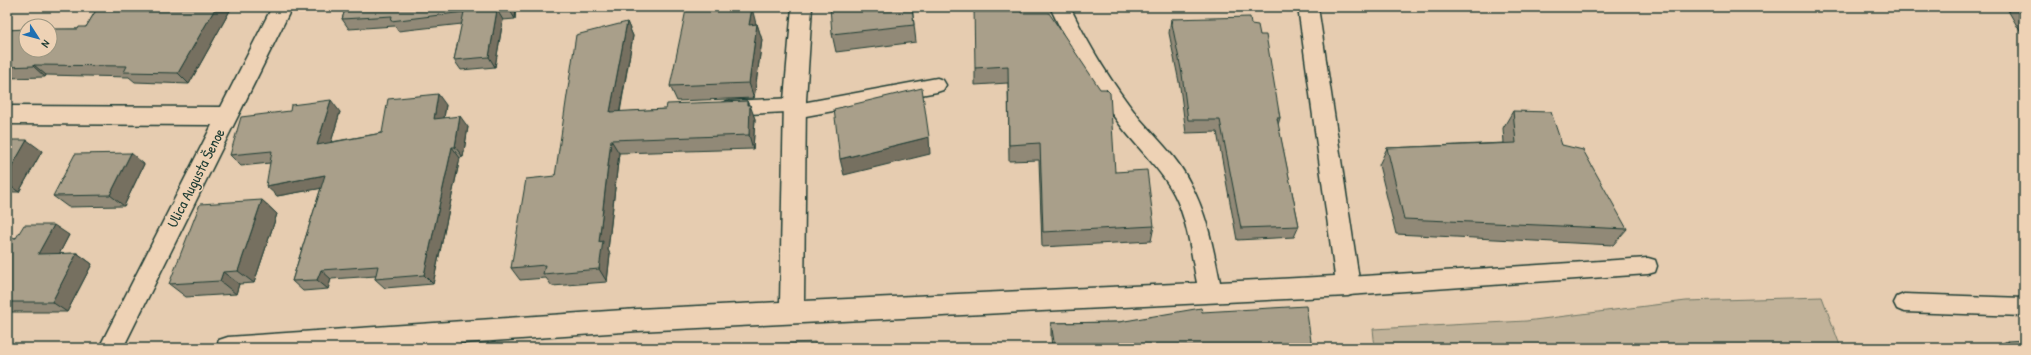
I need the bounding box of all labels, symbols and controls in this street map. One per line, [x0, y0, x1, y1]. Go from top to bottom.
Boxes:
north arrow [18, 18, 58, 58]
text: N [39, 37, 53, 50]
street label: Ulica Augusta Šenoe [162, 125, 230, 231]

